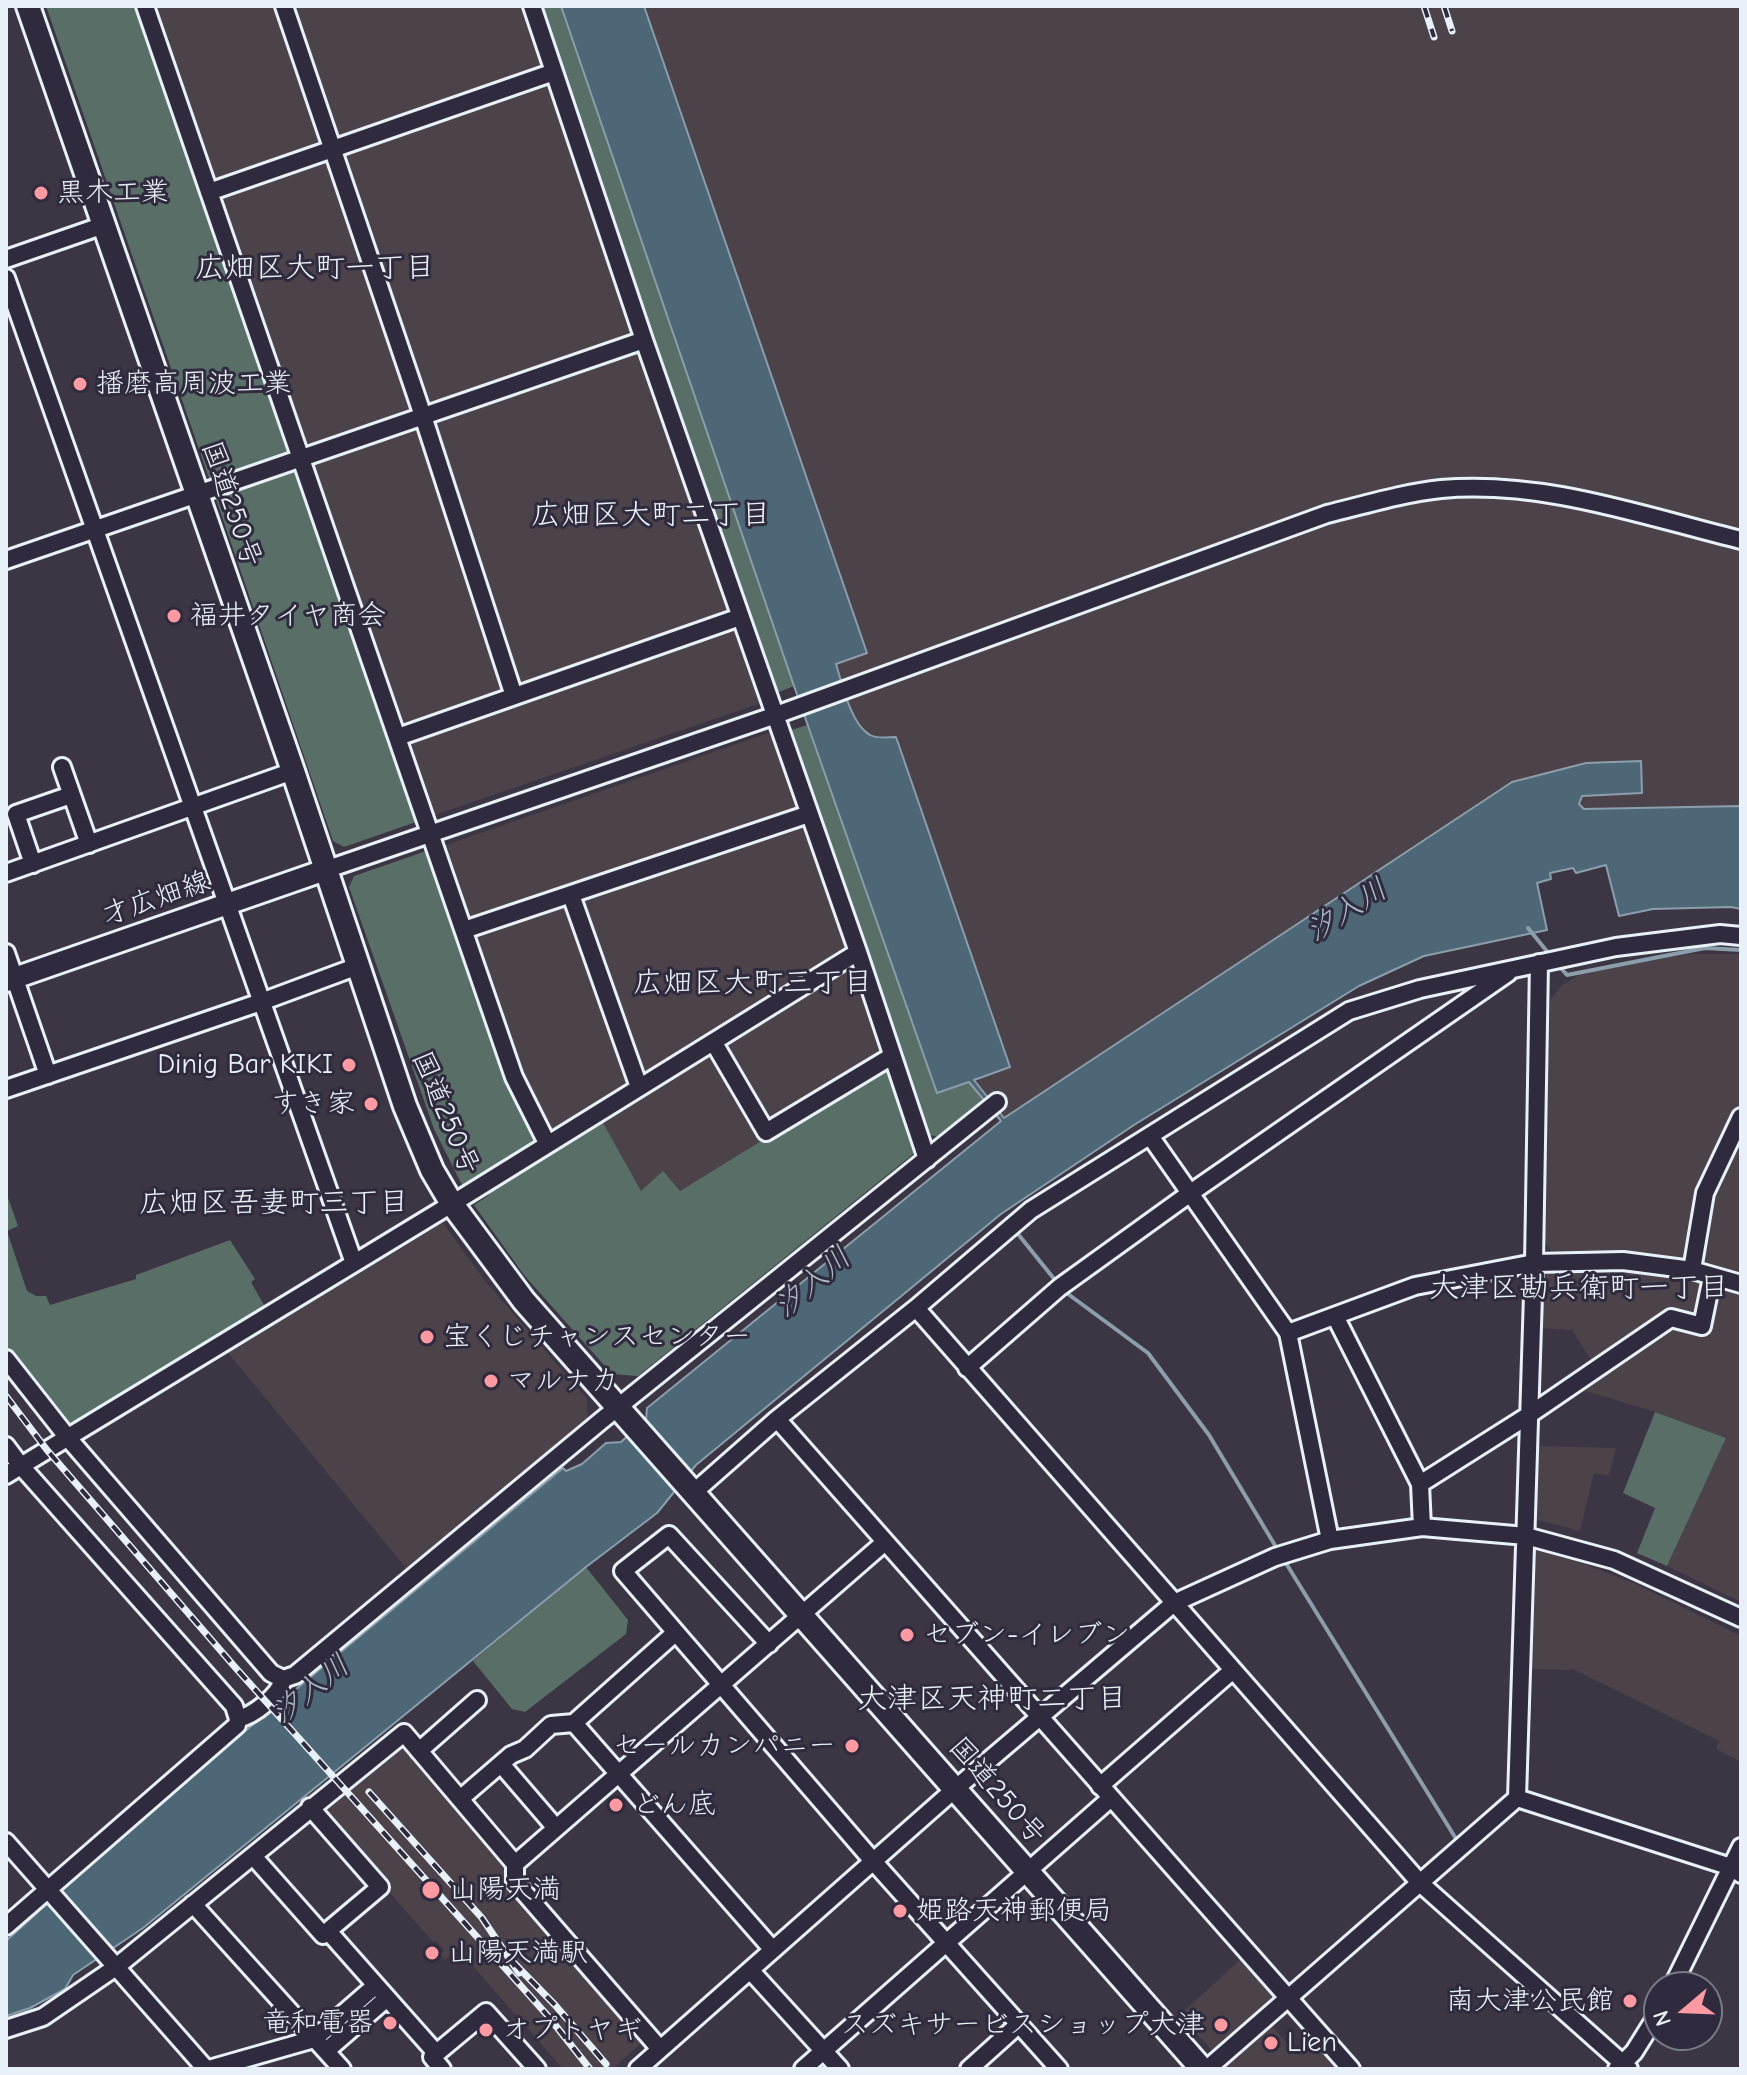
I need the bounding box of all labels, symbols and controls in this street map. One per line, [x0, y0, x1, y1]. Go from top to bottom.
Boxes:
place label: 黒木工業 [57, 176, 169, 210]
marker: 黒木工業 [32, 184, 50, 202]
district label: 広畑区大町一丁目 [195, 251, 435, 287]
place label: 播磨高周波工業 [96, 367, 292, 401]
marker: 播磨高周波工業 [71, 375, 89, 393]
street label: 国道250号 [194, 437, 268, 571]
district label: 広畑区大町二丁目 [531, 498, 771, 534]
place label: 福井タイヤ商会 [190, 599, 386, 633]
marker: 福井タイヤ商会 [165, 607, 183, 625]
street label: 才広畑線 [98, 865, 214, 933]
water label: 汐入川 [1299, 871, 1395, 951]
district label: 広畑区大町三丁目 [633, 966, 873, 1002]
street label: 国道250号 [404, 1046, 486, 1180]
place label: Dinig Bar KIKI [157, 1048, 333, 1082]
marker: Dinig Bar KIKI [340, 1056, 358, 1074]
place label: すき家 [271, 1087, 355, 1121]
marker: すき家 [362, 1095, 380, 1113]
district label: 広畑区吾妻町三丁目 [139, 1186, 409, 1222]
water label: 汐入川 [767, 1240, 859, 1326]
district label: 大津区勘兵衛町一丁目 [1429, 1271, 1729, 1307]
place label: 宝くじチャンスセンター [443, 1320, 751, 1354]
marker: 宝くじチャンスセンター [418, 1328, 436, 1346]
place label: マルナカ [507, 1364, 619, 1398]
marker: マルナカ [482, 1372, 500, 1390]
place label: セブン-イレブン [923, 1618, 1130, 1652]
marker: セブン-イレブン [898, 1626, 916, 1644]
water label: 汐入川 [265, 1648, 357, 1732]
district label: 大津区天神町二丁目 [857, 1682, 1127, 1718]
place label: セールカンパニー [613, 1729, 836, 1763]
street label: 国道250号 [941, 1731, 1053, 1851]
marker: セールカンパニー [843, 1737, 861, 1755]
place label: どん底 [632, 1788, 716, 1822]
marker: どん底 [607, 1796, 625, 1814]
place label: 山陽天満 [449, 1873, 561, 1907]
marker: 山陽天満 [420, 1879, 442, 1901]
place label: 姫路天神郵便局 [916, 1894, 1112, 1928]
marker: 姫路天神郵便局 [891, 1902, 909, 1920]
place label: 山陽天満駅 [448, 1936, 588, 1970]
marker: 山陽天満駅 [423, 1944, 441, 1962]
north arrow [1643, 1971, 1723, 2051]
place label: 南大津公民館 [1446, 1984, 1614, 2018]
marker: 南大津公民館 [1621, 1992, 1639, 2010]
place label: 竜和電器 [262, 2006, 374, 2040]
text: N [1648, 2007, 1677, 2029]
place label: スズキサービスショップ大津 [841, 2008, 1205, 2042]
place label: オプトヤギ [502, 2013, 642, 2047]
marker: 竜和電器 [381, 2014, 399, 2032]
marker: スズキサービスショップ大津 [1212, 2016, 1230, 2034]
marker: オプトヤギ [477, 2021, 495, 2039]
place label: Lien [1287, 2026, 1337, 2060]
marker: Lien [1262, 2034, 1280, 2052]

